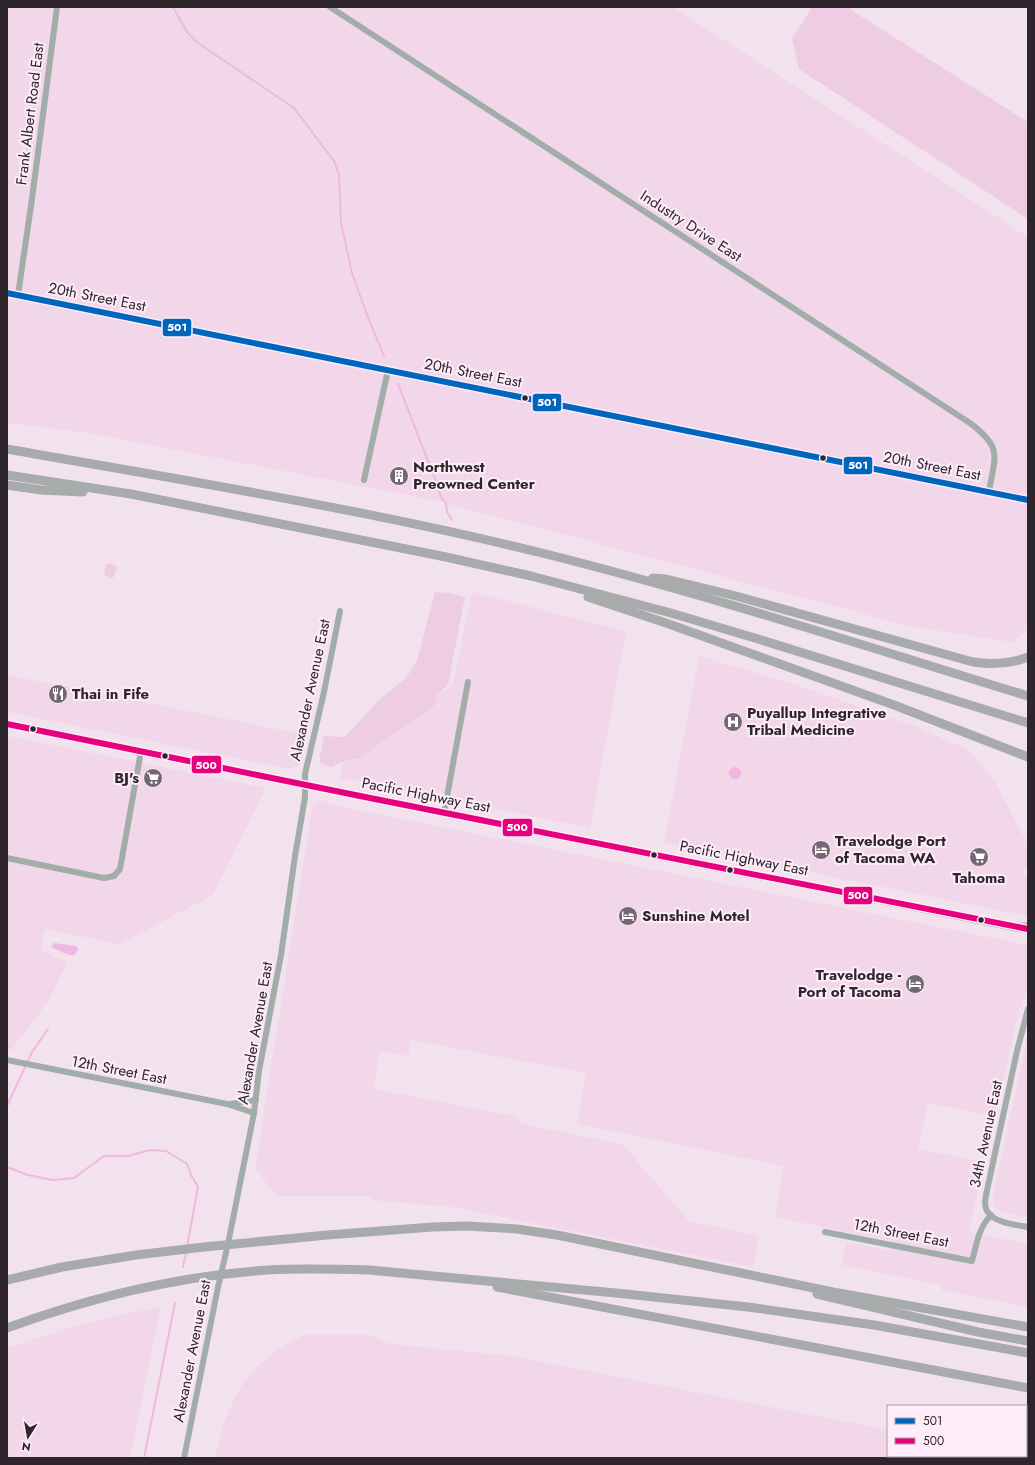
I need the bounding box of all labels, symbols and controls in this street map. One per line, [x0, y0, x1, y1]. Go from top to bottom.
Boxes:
street label: Frank Albert Road East [10, 41, 50, 186]
street label: Industry Drive East [636, 185, 746, 267]
street label: 20th Street East [46, 277, 148, 317]
line badge: 501 [162, 318, 192, 337]
text: 501 [167, 319, 187, 335]
street label: 20th Street East [422, 353, 524, 393]
unlabelled marker [520, 393, 530, 403]
line badge: 501 [532, 393, 562, 412]
text: 501 [537, 394, 557, 410]
street label: 20th Street East [881, 446, 983, 486]
unlabelled marker [818, 453, 828, 463]
place label: Northwest Preowned Center [413, 456, 536, 495]
line badge: 501 [843, 456, 873, 475]
text: 501 [848, 457, 868, 473]
building icon: Northwest Preowned Center [388, 465, 410, 487]
street label: Alexander Avenue East [284, 617, 336, 763]
restaurant icon: Thai in Fife [47, 683, 69, 705]
place label: Thai in Fife [72, 683, 150, 705]
place label: Puyallup Integrative Tribal Medicine [747, 702, 887, 741]
hospital icon: Puyallup Integrative Tribal Medicine [722, 711, 744, 733]
unlabelled marker [28, 724, 38, 734]
unlabelled marker [160, 751, 170, 761]
line badge: 500 [191, 755, 222, 774]
text: 500 [195, 757, 217, 773]
place label: BJ's [114, 767, 139, 789]
supermarket icon: BJ's [142, 767, 164, 789]
street label: Pacific Highway East [360, 772, 493, 818]
line badge: 500 [502, 818, 533, 837]
text: 500 [506, 819, 528, 835]
place label: Travelodge Port of Tacoma WA [835, 830, 946, 869]
street label: Pacific Highway East [678, 835, 811, 881]
hotel icon: Travelodge Port of Tacoma WA [810, 839, 832, 861]
supermarket icon: Tahoma [968, 846, 990, 868]
unlabelled marker [649, 850, 659, 860]
unlabelled marker [725, 865, 735, 875]
place label: Tahoma [953, 867, 1005, 889]
line badge: 500 [843, 886, 873, 905]
text: 500 [847, 887, 869, 903]
hotel icon: Sunshine Motel [617, 905, 639, 927]
place label: Sunshine Motel [642, 905, 750, 927]
unlabelled marker [976, 915, 986, 925]
street label: Alexander Avenue East [232, 960, 278, 1106]
place label: Travelodge - Port of Tacoma [798, 964, 902, 1003]
hotel icon: Travelodge - Port of Tacoma [904, 973, 926, 995]
street label: 12th Street East [69, 1050, 169, 1090]
street label: 34th Avenue East [964, 1078, 1008, 1190]
street label: 12th Street East [851, 1213, 951, 1253]
street label: Alexander Avenue East [167, 1278, 217, 1424]
legend [887, 1405, 1027, 1457]
text: 501 [923, 1412, 942, 1430]
north arrow [8, 1417, 48, 1457]
text: 500 [923, 1432, 944, 1450]
text: N [20, 1438, 32, 1456]

